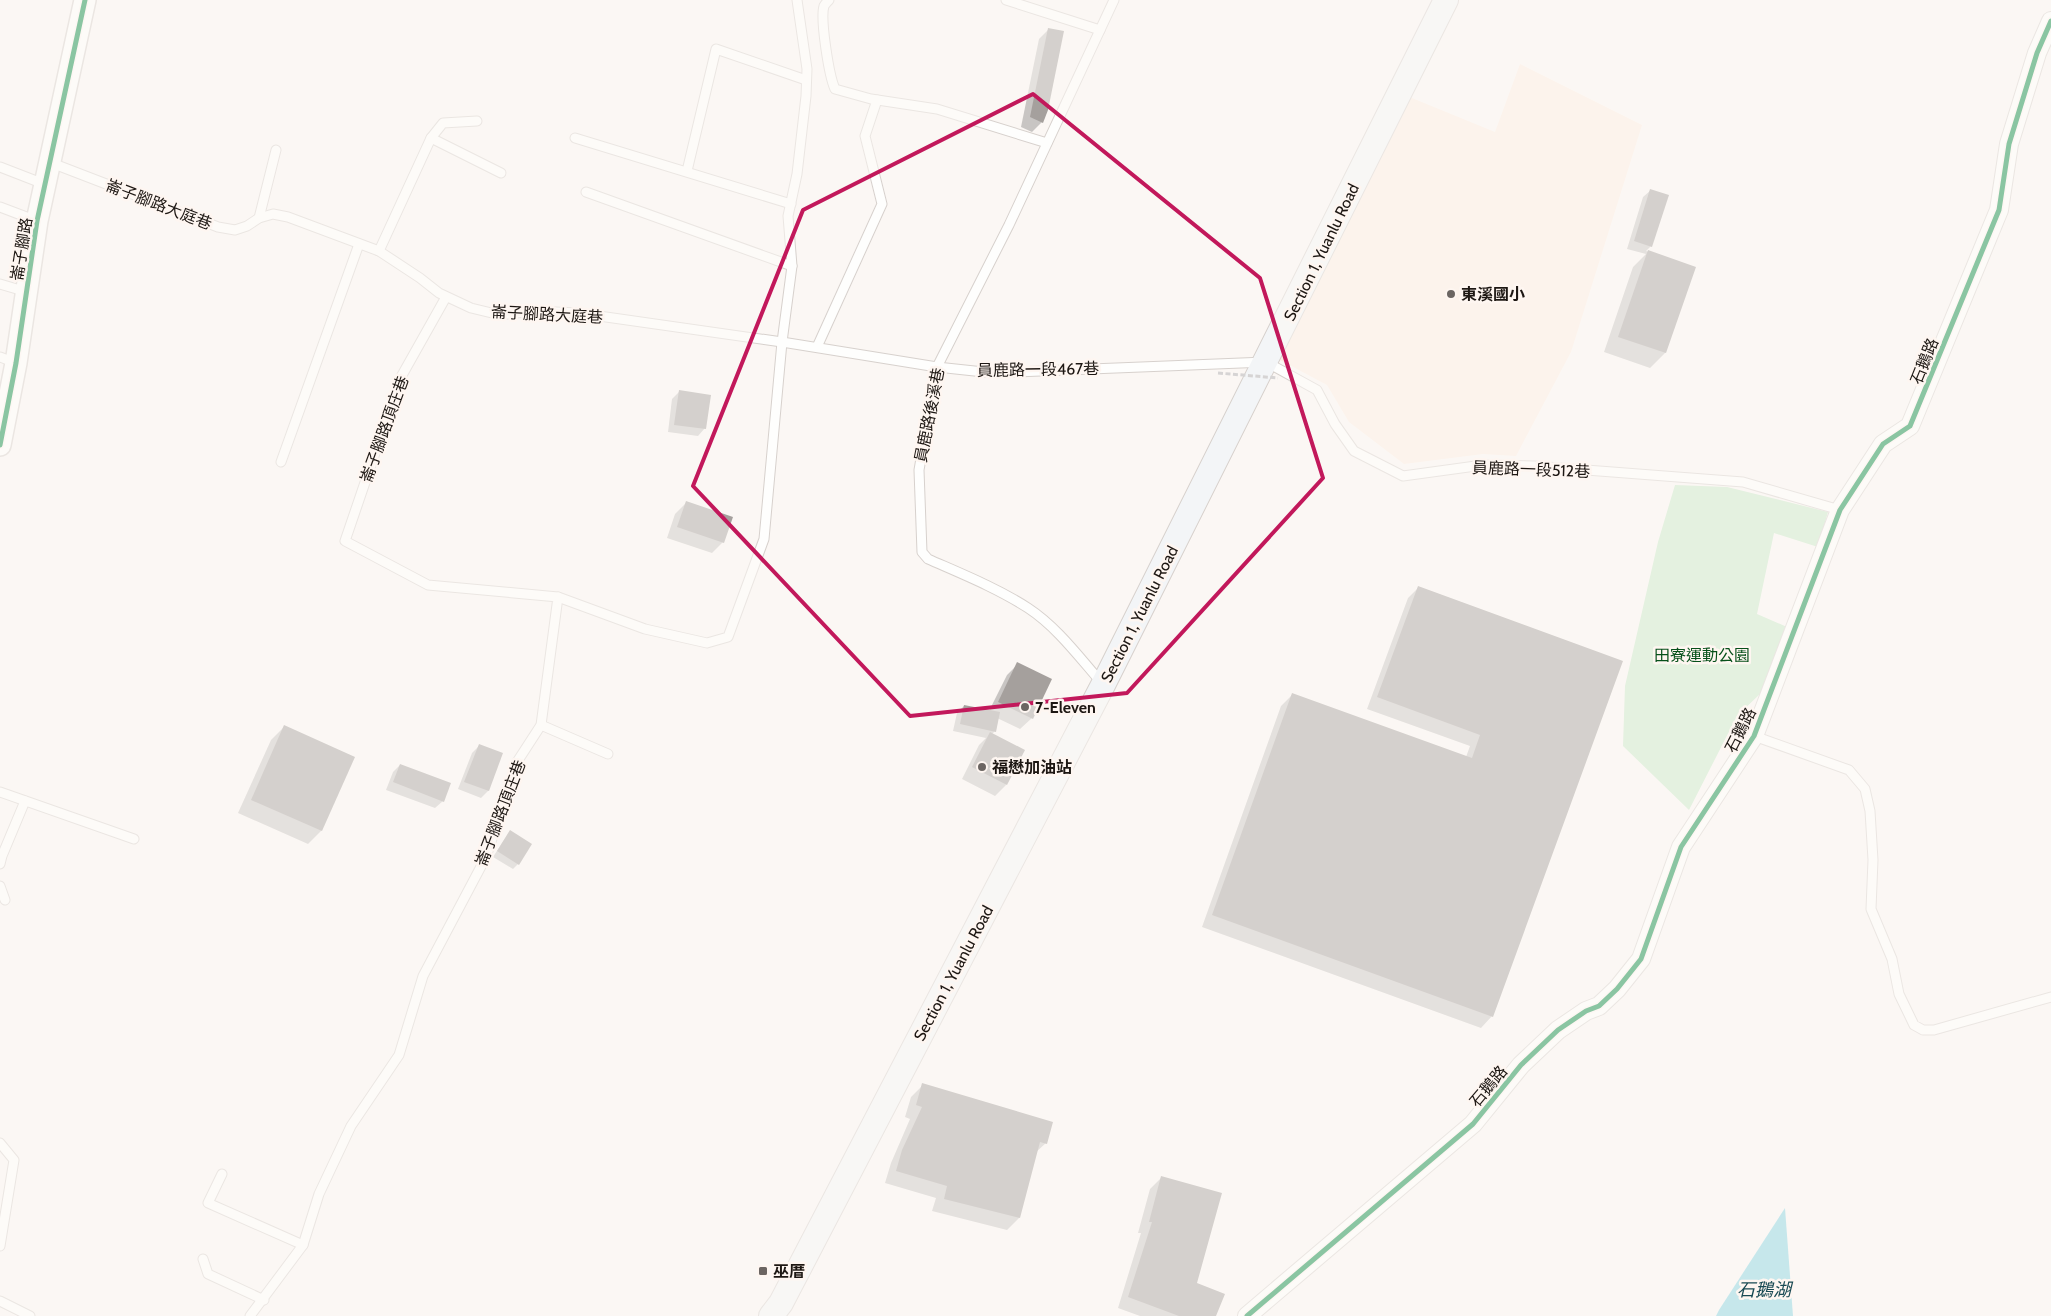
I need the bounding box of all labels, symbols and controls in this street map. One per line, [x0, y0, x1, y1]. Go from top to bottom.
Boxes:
street label: 崙子腳路大庭巷 [103, 176, 215, 233]
street label: Section 1, Yuanlu Road [1280, 180, 1363, 324]
street label: 崙子腳路 [7, 216, 36, 282]
place label: 東溪國小 [1461, 285, 1525, 304]
marker: 東溪國小 [1445, 288, 1457, 300]
street label: 崙子腳路大庭巷 [491, 302, 603, 327]
street label: 石鵝路 [1907, 335, 1942, 387]
street label: 員鹿路一段467巷 [977, 359, 1099, 380]
street label: 員鹿路後溪巷 [911, 366, 948, 464]
street label: 崙子腳路頂庄巷 [356, 373, 413, 485]
street label: 員鹿路一段512巷 [1472, 458, 1590, 481]
street label: Section 1, Yuanlu Road [1097, 543, 1182, 686]
park label: 田寮運動公園 [1654, 646, 1750, 665]
place label: 7-Eleven [1035, 698, 1096, 717]
marker: 7-Eleven [1019, 701, 1031, 713]
street label: 石鵝路 [1721, 705, 1760, 756]
street label: 崙子腳路頂庄巷 [472, 757, 529, 869]
place label: 福懋加油站 [992, 758, 1072, 777]
marker: 福懋加油站 [976, 761, 988, 773]
street label: Section 1, Yuanlu Road [910, 902, 997, 1044]
street label: 石鵝路 [1466, 1062, 1511, 1111]
place label: 巫厝 [773, 1262, 805, 1281]
marker: 巫厝 [757, 1265, 769, 1277]
water label: 石鵝湖 [1737, 1279, 1794, 1301]

